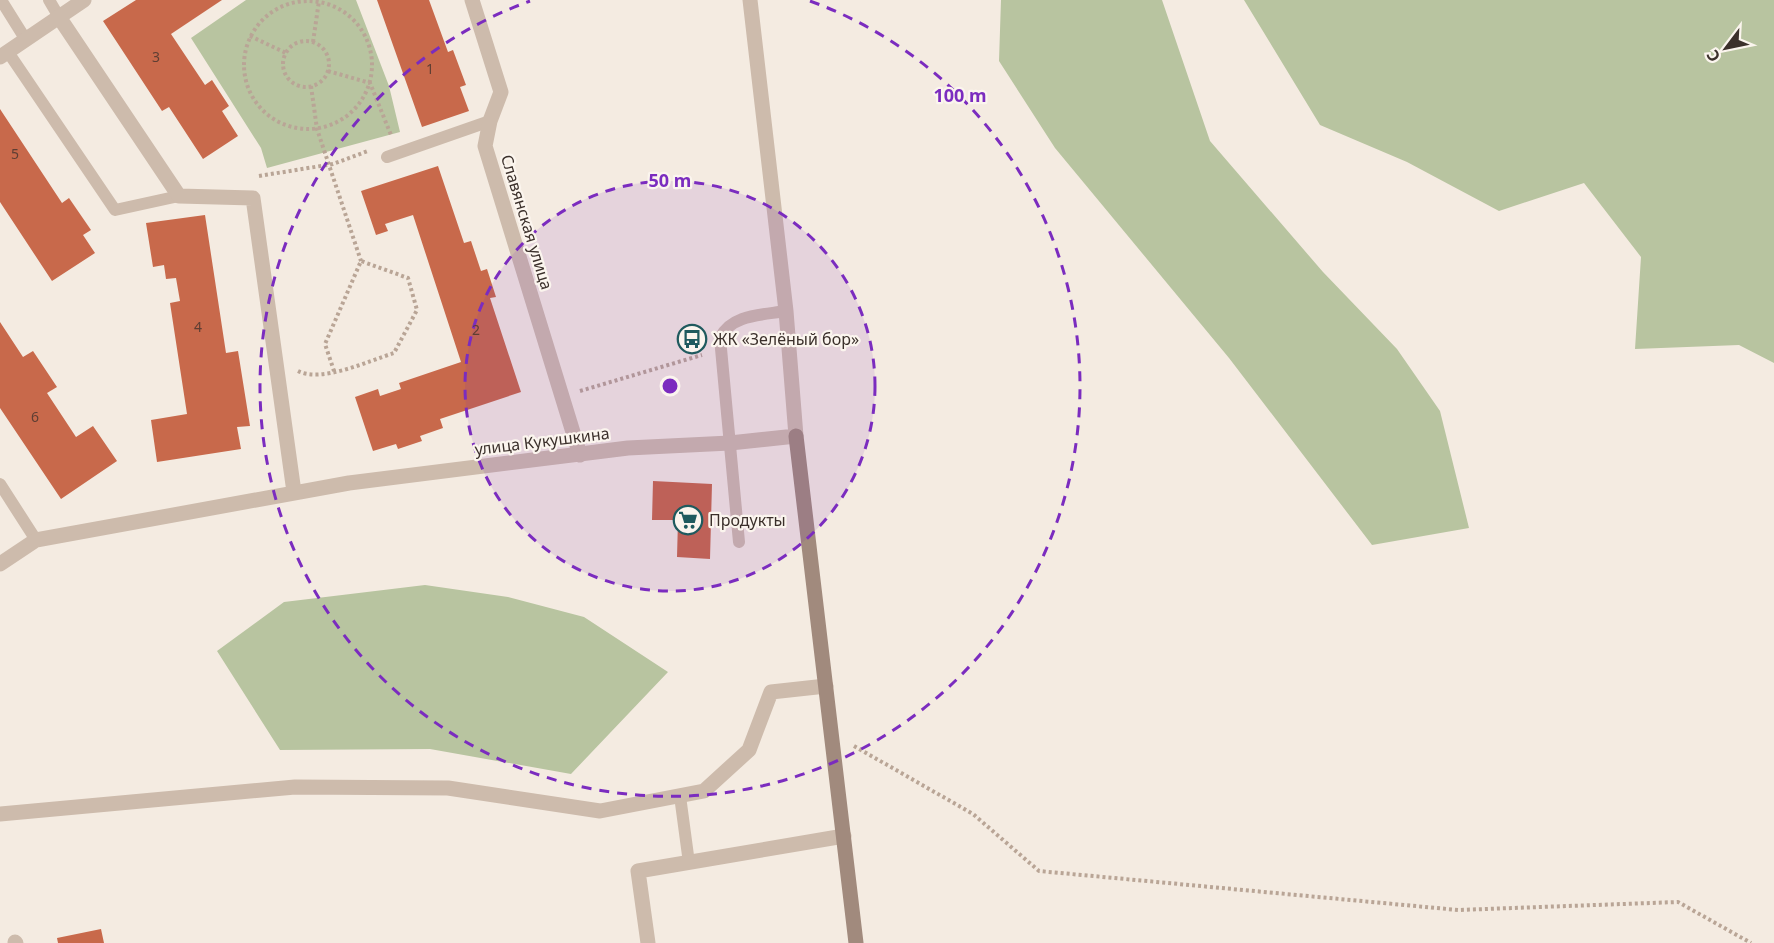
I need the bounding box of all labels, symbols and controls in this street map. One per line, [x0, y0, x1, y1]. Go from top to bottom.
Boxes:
north arrow [1696, 18, 1756, 78]
text: С [1701, 46, 1725, 66]
house number: 3 [152, 47, 160, 66]
house number: 1 [426, 59, 434, 78]
text: 100 m [933, 83, 987, 107]
house number: 5 [11, 144, 19, 163]
street label: Славянская улица [496, 152, 558, 292]
text: 50 m [649, 168, 691, 192]
house number: 4 [194, 317, 202, 336]
house number: 2 [472, 320, 480, 339]
bus stop icon: ЖК «Зелёный бор» [676, 323, 708, 355]
place label: ЖК «Зелёный бор» [713, 328, 859, 350]
centre of rings [660, 376, 680, 396]
house number: 6 [31, 407, 39, 426]
street label: улица Кукушкина [473, 422, 611, 460]
supermarket icon: Продукты [672, 504, 704, 536]
place label: Продукты [709, 509, 786, 531]

